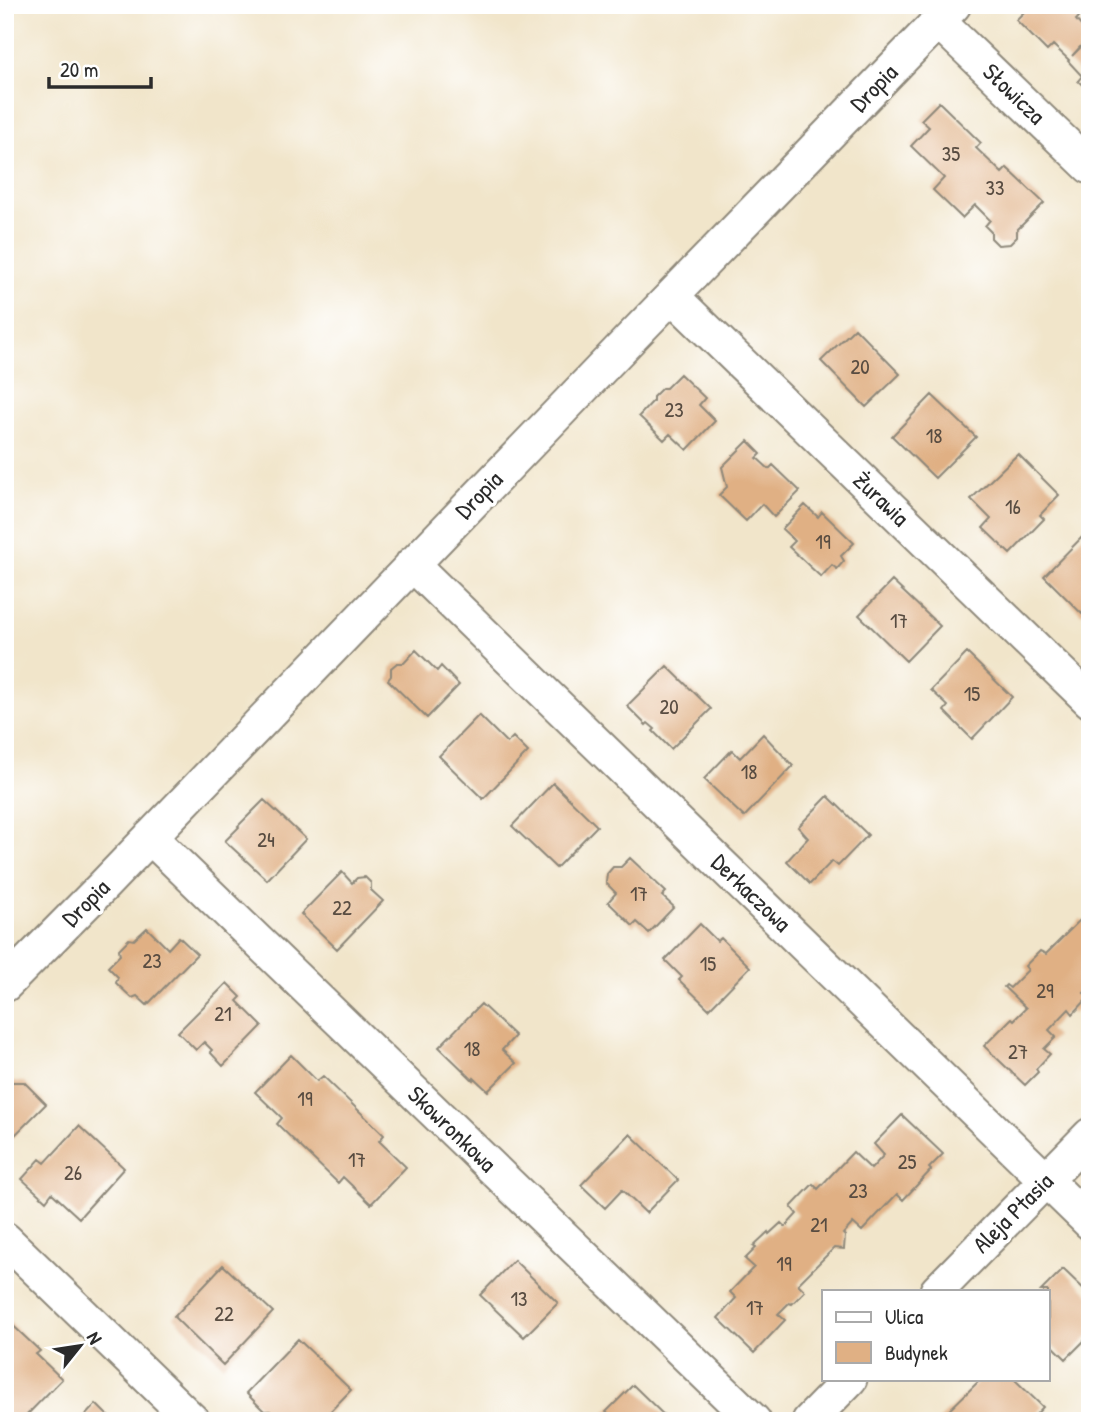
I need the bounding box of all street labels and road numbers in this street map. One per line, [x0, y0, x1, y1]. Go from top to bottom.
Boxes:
street label: Dropia [843, 56, 904, 118]
street label: Słowicza [976, 56, 1053, 131]
street label: Dropia [448, 463, 509, 525]
street label: Żurawia [847, 464, 917, 533]
street label: Derkaczowa [705, 846, 799, 938]
street label: Dropia [54, 871, 116, 933]
street label: Skowronkowa [401, 1078, 504, 1179]
street label: Aleja Ptasia [965, 1165, 1059, 1259]

